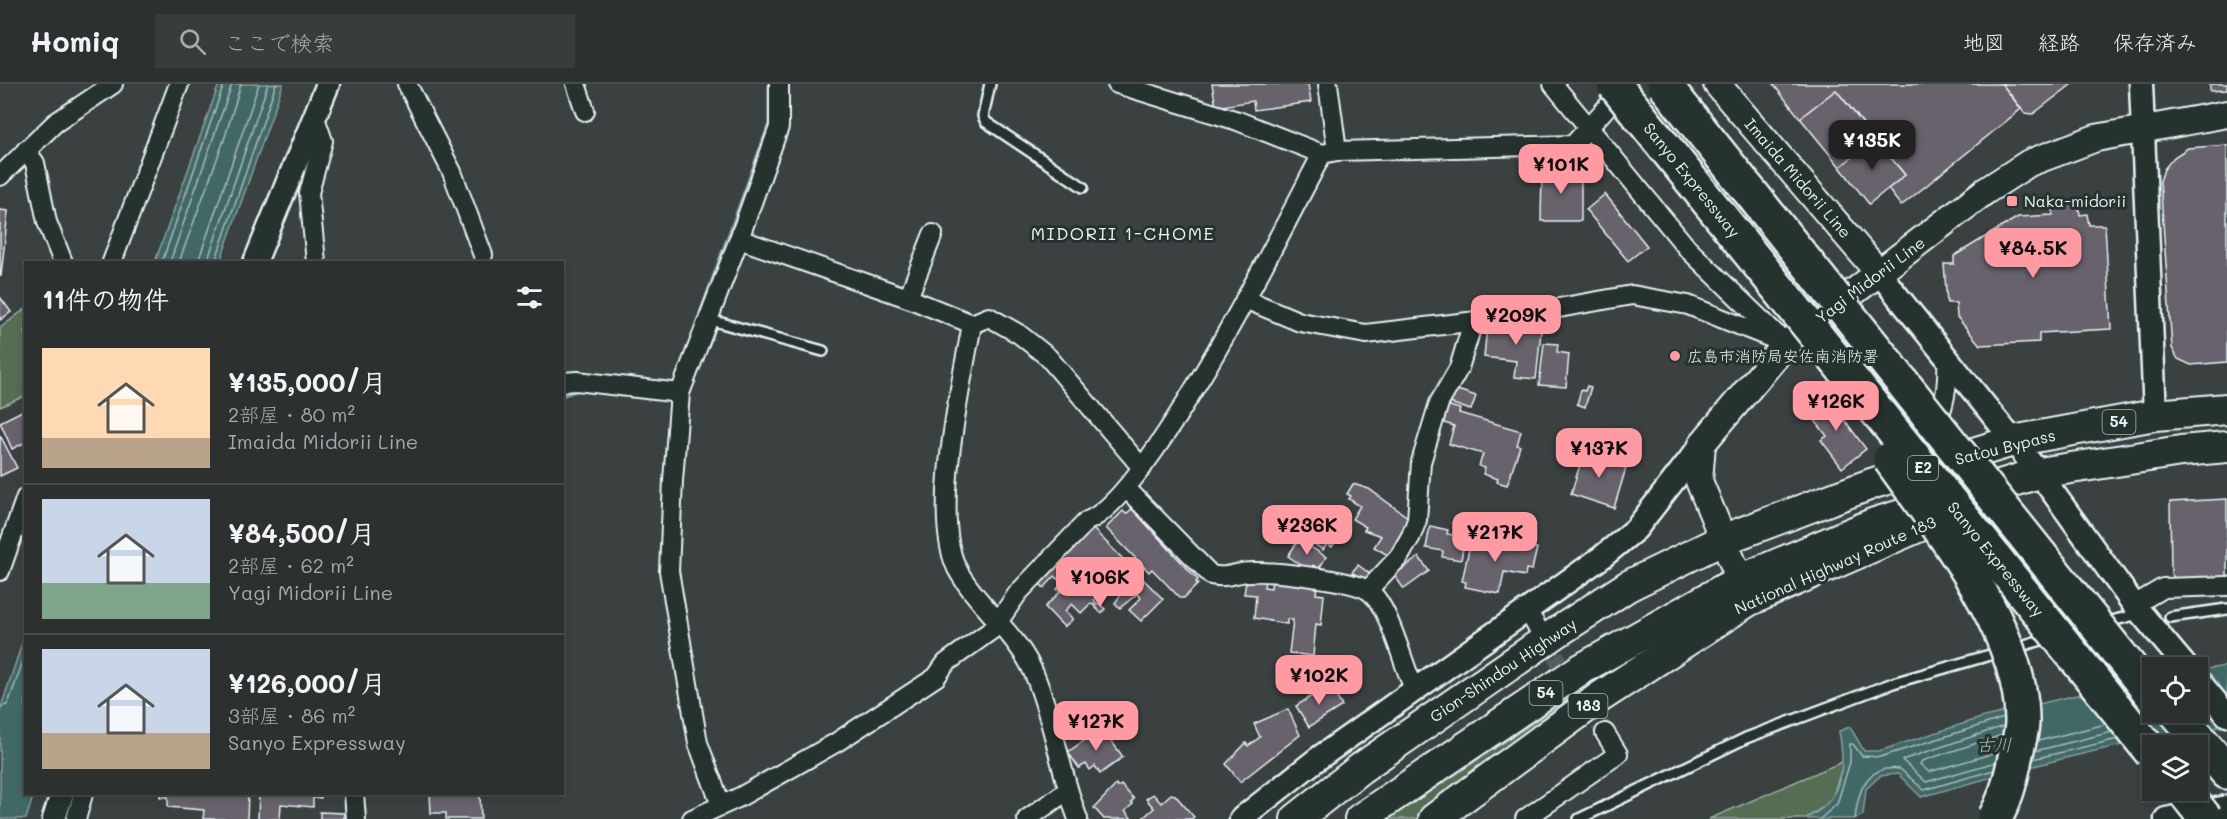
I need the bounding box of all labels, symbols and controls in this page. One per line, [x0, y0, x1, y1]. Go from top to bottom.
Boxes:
search box [155, 14, 575, 68]
text: Homiq [30, 23, 119, 59]
icon: search [176, 25, 209, 58]
text: ここで検索 [224, 28, 334, 57]
text: 地図 [1963, 28, 2005, 55]
text: 経路 [2038, 28, 2080, 55]
text: 保存済み [2113, 28, 2197, 55]
street label: Imaida Midorii Line [1741, 113, 1856, 242]
street label: Sanyo Expressway [1639, 118, 1745, 242]
pin: ¥135K [1830, 120, 1914, 171]
text: ¥135K [1843, 126, 1901, 152]
pin: ¥101K [1519, 144, 1603, 195]
text: ¥101K [1533, 150, 1589, 176]
place label: Naka-midorii [2024, 190, 2126, 211]
marker: Naka-midorii [2005, 194, 2019, 208]
district label: MIDORII 1-CHOME [1031, 221, 1215, 245]
pin: ¥84.5K [1984, 228, 2082, 279]
street label: Yagi Midorii Line [1811, 231, 1929, 328]
text: ¥84.5K [1998, 234, 2068, 260]
icon: filters [513, 281, 546, 314]
text: 11件の物件 [42, 282, 169, 316]
pin: ¥209K [1474, 295, 1558, 346]
text: ¥209K [1485, 301, 1547, 327]
place label: 広島市消防局安佐南消防署 [1687, 345, 1879, 366]
marker: 広島市消防局安佐南消防署 [1668, 349, 1682, 363]
text: ¥135,000/月 [228, 365, 387, 399]
icon: home [90, 372, 162, 444]
pin: ¥126K [1794, 381, 1878, 432]
text: ¥126K [1807, 387, 1865, 413]
text: 2部屋 · 80 m² [228, 401, 355, 427]
road number: 54 [2102, 410, 2136, 434]
street label: Satou Bypass [1952, 424, 2057, 469]
text: Imaida Midorii Line [228, 428, 418, 454]
pin: ¥137K [1557, 428, 1641, 479]
text: ¥137K [1570, 434, 1628, 460]
road number: E2 [1908, 456, 1938, 480]
street label: Sanyo Expressway [1943, 497, 2049, 621]
pin: ¥236K [1265, 505, 1349, 556]
text: ¥236K [1276, 511, 1338, 537]
street label: National Highway Route 183 [1731, 511, 1939, 619]
pin: ¥217K [1453, 512, 1537, 563]
text: ¥84,500/月 [228, 516, 375, 550]
text: ¥217K [1466, 518, 1524, 544]
icon: home [90, 523, 162, 595]
text: 2部屋 · 62 m² [228, 552, 354, 578]
pin: ¥106K [1058, 557, 1142, 608]
text: ¥106K [1070, 563, 1130, 589]
text: Yagi Midorii Line [228, 579, 393, 605]
street label: Gion-Shindou Highway [1425, 613, 1580, 727]
pin: ¥102K [1277, 655, 1361, 706]
map controls [2142, 657, 2208, 801]
button: locate [2142, 657, 2208, 723]
text: ¥102K [1289, 661, 1349, 687]
text: ¥126,000/月 [228, 666, 386, 700]
icon: home [90, 673, 162, 745]
road number: 54 [1530, 681, 1562, 705]
road number: 183 [1568, 694, 1608, 718]
pin: ¥127K [1054, 701, 1138, 752]
text: 3部屋 · 86 m² [228, 702, 355, 728]
text: ¥127K [1067, 707, 1125, 733]
text: Sanyo Expressway [228, 729, 406, 755]
water label: 古川 [1976, 732, 2012, 756]
button: layers [2142, 735, 2208, 801]

